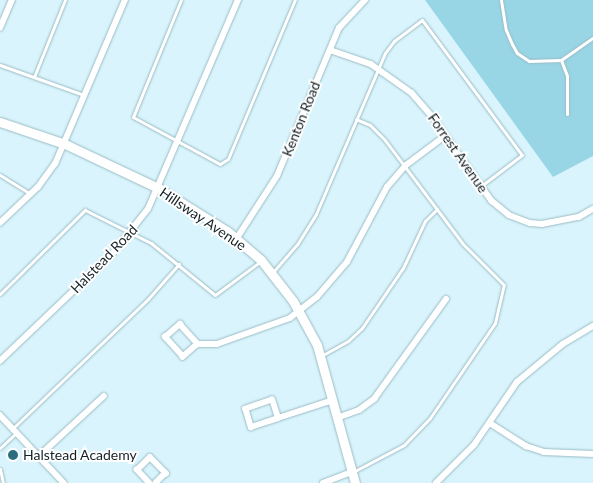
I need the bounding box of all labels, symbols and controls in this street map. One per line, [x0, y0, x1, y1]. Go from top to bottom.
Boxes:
street label: Kenton Road [278, 79, 324, 159]
street label: Forrest Avenue [424, 110, 492, 196]
street label: Hillsway Avenue [156, 184, 250, 254]
street label: Halstead Road [67, 221, 141, 297]
place label: Halstead Academy [23, 447, 137, 463]
marker: Halstead Academy [7, 449, 19, 461]

